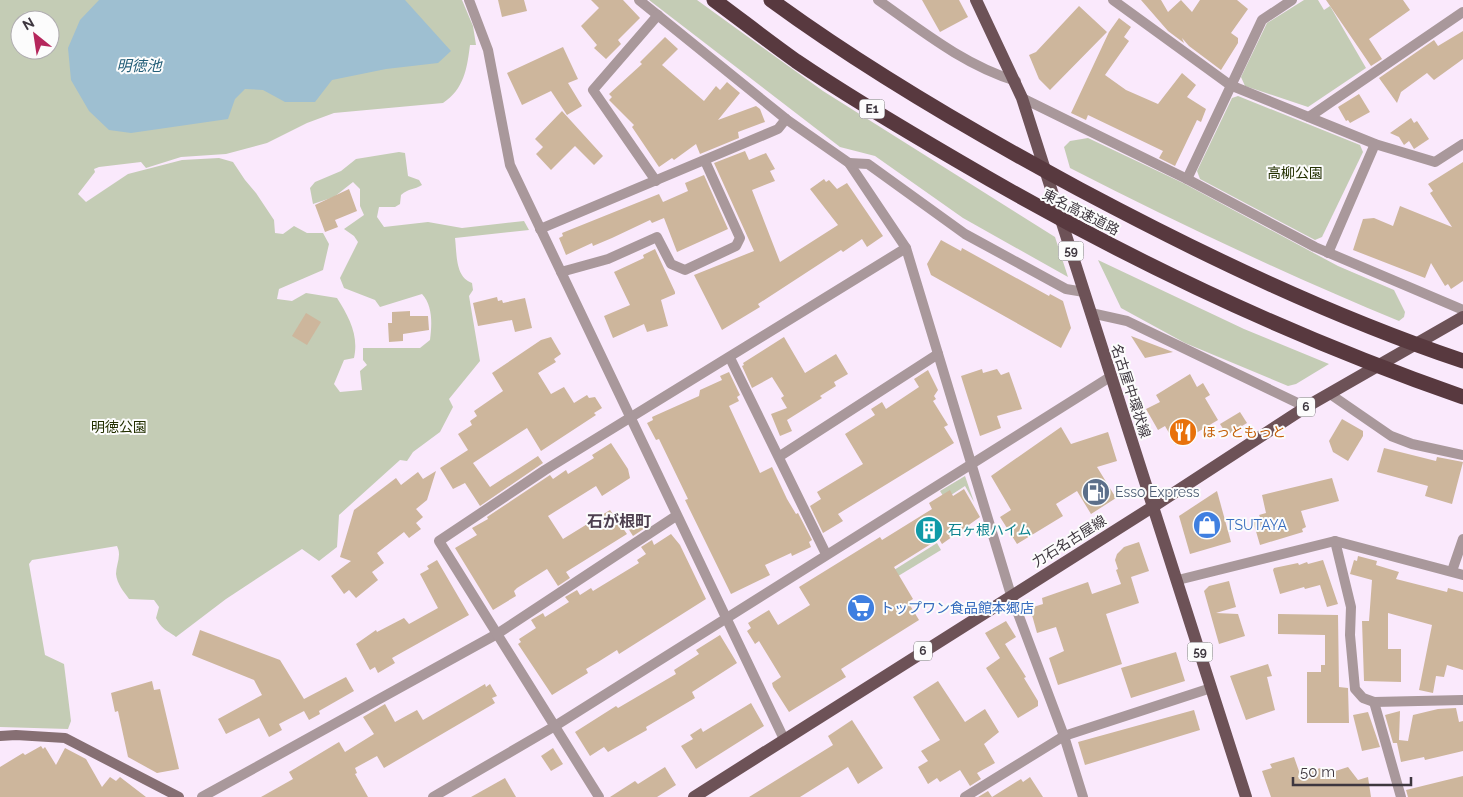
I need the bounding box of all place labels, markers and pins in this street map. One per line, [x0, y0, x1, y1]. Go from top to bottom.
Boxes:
restaurant icon: ほっともっと [1168, 417, 1198, 447]
place label: ほっともっと [1202, 424, 1286, 440]
fuel station icon: Esso Express [1081, 477, 1111, 507]
place label: Esso Express [1115, 484, 1200, 500]
shop icon: TSUTAYA [1192, 510, 1222, 540]
building icon: 石ヶ根ハイム [914, 515, 944, 545]
place label: TSUTAYA [1226, 517, 1288, 533]
place label: 石ヶ根ハイム [948, 522, 1031, 538]
supermarket icon: トップワン食品館本郷店 [846, 593, 876, 623]
place label: トップワン食品館本郷店 [880, 600, 1034, 616]

